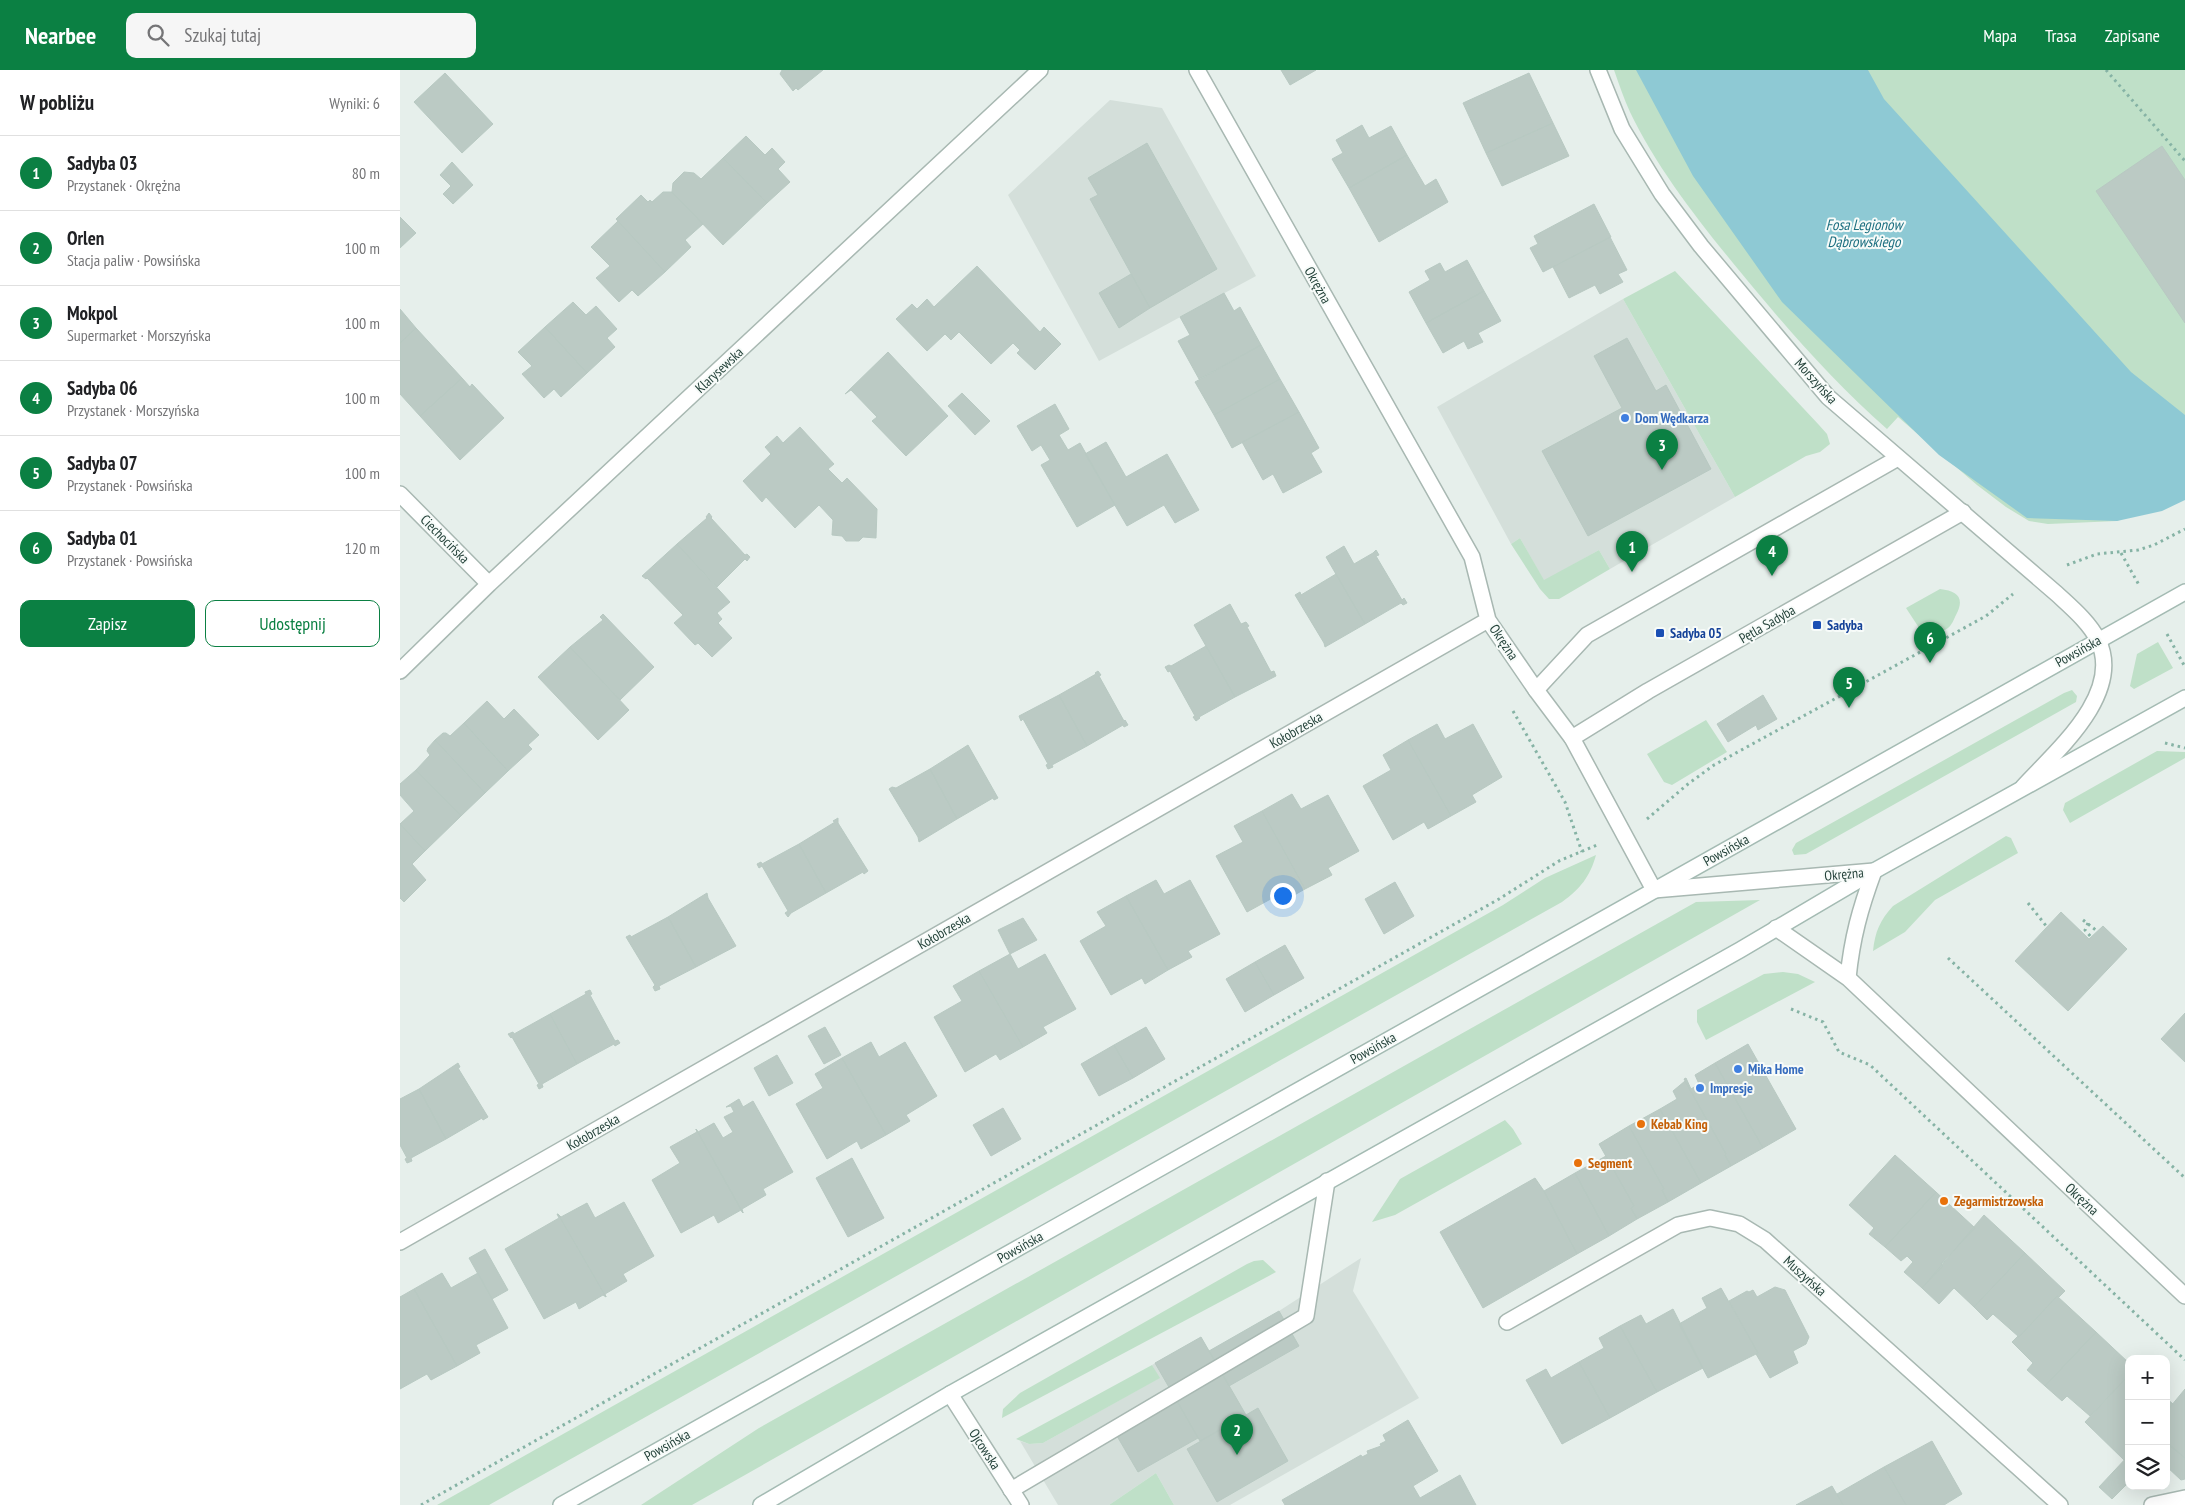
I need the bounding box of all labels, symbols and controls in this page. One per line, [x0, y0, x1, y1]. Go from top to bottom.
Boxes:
search box [126, 13, 476, 58]
text: Nearbee [25, 20, 96, 51]
icon: search [144, 21, 172, 49]
text: Szukaj tutaj [184, 23, 261, 47]
text: Mapa [1983, 24, 2017, 47]
text: Trasa [2045, 24, 2077, 47]
text: Zapisane [2105, 24, 2160, 47]
text: W pobliżu [20, 89, 94, 116]
text: Wyniki: 6 [329, 93, 380, 113]
text: Sadyba 03 [67, 151, 138, 175]
text: 1 [32, 163, 40, 183]
text: 80 m [352, 163, 380, 183]
text: Przystanek · Okrężna [67, 175, 181, 195]
water label: Fosa Legionów Dąbrowskiego [1826, 215, 1904, 251]
text: Orlen [67, 226, 104, 250]
text: 2 [32, 238, 40, 258]
text: 100 m [345, 238, 380, 258]
text: Stacja paliw · Powsińska [67, 250, 200, 270]
street label: Okrężna [1301, 263, 1335, 307]
text: Mokpol [67, 301, 117, 325]
text: 3 [32, 313, 40, 333]
text: 100 m [345, 313, 380, 333]
text: Supermarket · Morszyńska [67, 325, 211, 345]
street label: Klarysewska [691, 343, 747, 397]
street label: Morszyńska [1791, 354, 1841, 408]
text: Sadyba 06 [67, 376, 138, 400]
text: 4 [32, 388, 40, 408]
text: 100 m [345, 388, 380, 408]
text: Przystanek · Morszyńska [67, 400, 199, 420]
place label: Dom Wędkarza [1635, 409, 1709, 427]
marker: Dom Wędkarza [1619, 412, 1631, 424]
pin: 3 [1646, 429, 1678, 470]
text: Sadyba 07 [67, 451, 138, 475]
text: 5 [32, 463, 40, 483]
text: 100 m [345, 463, 380, 483]
text: Przystanek · Powsińska [67, 475, 193, 495]
street label: Ciechocińska [417, 511, 473, 567]
text: Sadyba 01 [67, 526, 138, 550]
pin: 1 [1616, 531, 1648, 572]
pin: 4 [1756, 535, 1788, 576]
text: 6 [32, 538, 40, 558]
text: 120 m [345, 538, 380, 558]
text: Przystanek · Powsińska [67, 550, 193, 570]
button: Zapisz [20, 600, 195, 647]
button: Udostępnij [205, 600, 380, 647]
street label: Pętla Sadyba [1736, 601, 1798, 647]
place label: Sadyba [1827, 616, 1863, 634]
marker: Sadyba [1811, 619, 1823, 631]
street label: Okrężna [1486, 621, 1522, 663]
pin: 6 [1914, 622, 1946, 663]
place label: Sadyba 05 [1670, 624, 1722, 642]
marker: Sadyba 05 [1654, 627, 1666, 639]
street label: Powsińska [2052, 631, 2104, 671]
pin: 5 [1833, 667, 1865, 708]
street label: Kołobrzeska [1266, 708, 1326, 752]
street label: Powsińska [1700, 830, 1752, 870]
street label: Okrężna [1824, 863, 1864, 885]
your location [1270, 883, 1296, 909]
street label: Kołobrzeska [914, 909, 974, 953]
street label: Powsińska [1347, 1028, 1399, 1068]
place label: Mika Home [1748, 1060, 1804, 1078]
marker: Mika Home [1732, 1063, 1744, 1075]
place label: Impresje [1710, 1079, 1753, 1097]
marker: Impresje [1694, 1082, 1706, 1094]
street label: Kołobrzeska [563, 1110, 623, 1154]
place label: Kebab King [1651, 1115, 1708, 1133]
marker: Kebab King [1635, 1118, 1647, 1130]
place label: Segment [1588, 1154, 1632, 1172]
marker: Segment [1572, 1157, 1584, 1169]
street label: Okrężna [2061, 1179, 2103, 1219]
place label: Zegarmistrzowska [1954, 1192, 2044, 1210]
marker: Zegarmistrzowska [1938, 1195, 1950, 1207]
street label: Powsińska [994, 1227, 1046, 1267]
street label: Muszyńska [1780, 1252, 1830, 1300]
map controls [2125, 1355, 2170, 1490]
button: + [2125, 1355, 2170, 1400]
button: − [2125, 1400, 2170, 1445]
pin: 2 [1221, 1414, 1253, 1455]
street label: Powsińska [641, 1425, 693, 1465]
street label: Ojcowska [965, 1425, 1005, 1473]
button: layers [2125, 1445, 2170, 1490]

